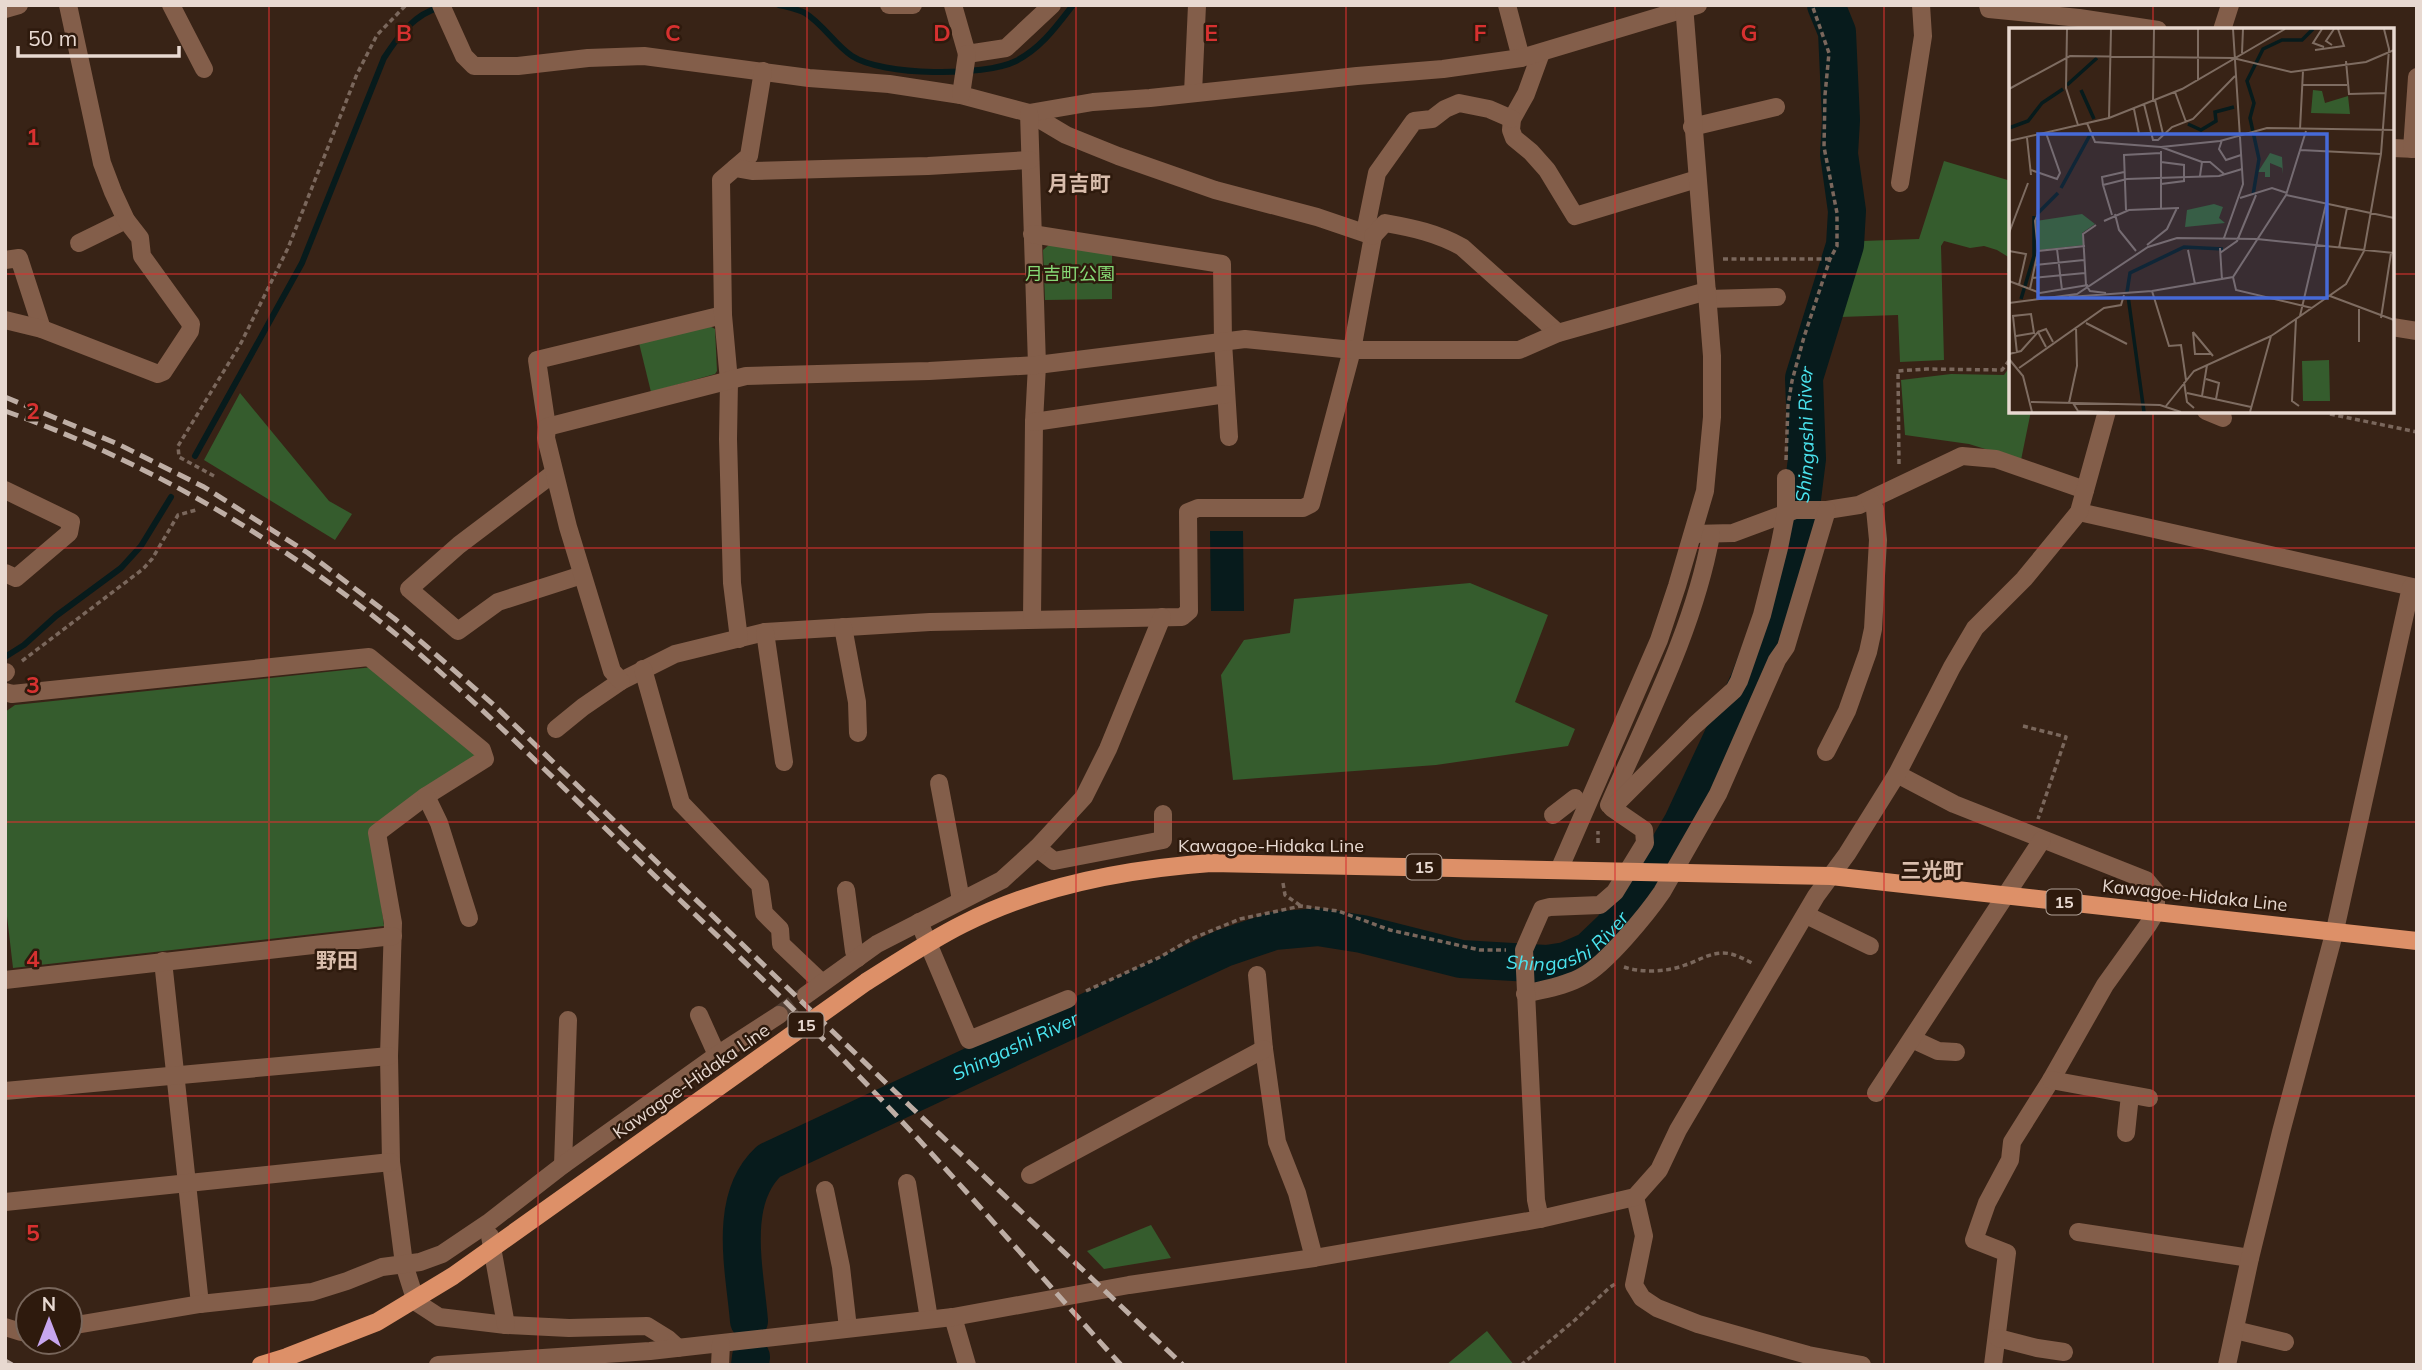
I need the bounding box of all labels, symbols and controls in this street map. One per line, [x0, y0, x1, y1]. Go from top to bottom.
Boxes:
scale bar [18, 14, 178, 58]
text: B [396, 18, 412, 47]
text: C [665, 18, 681, 47]
text: D [933, 18, 951, 47]
text: E [1204, 18, 1218, 47]
text: F [1473, 18, 1487, 47]
text: G [1740, 18, 1758, 47]
text: 50 m [28, 25, 77, 51]
inset map [2009, 28, 2394, 413]
text: 1 [26, 122, 40, 151]
district label: 月吉町 [1048, 170, 1111, 196]
park label: 月吉町公園 [1025, 262, 1115, 285]
water label: Shingashi River [1790, 362, 1819, 504]
text: 2 [26, 396, 40, 425]
text: 3 [26, 670, 40, 699]
street label: Kawagoe-Hidaka Line [1178, 834, 1364, 857]
road number: 15 [1406, 854, 1442, 880]
district label: 三光町 [1901, 857, 1964, 883]
street label: Kawagoe-Hidaka Line [2101, 874, 2289, 916]
road number: 15 [2046, 890, 2082, 914]
water label: Shingashi River [1505, 905, 1634, 976]
text: 4 [26, 944, 40, 973]
district label: 野田 [316, 947, 358, 973]
water label: Shingashi River [948, 1006, 1083, 1086]
road number: 15 [788, 1012, 824, 1037]
street label: Kawagoe-Hidaka Line [608, 1018, 774, 1144]
text: 5 [26, 1218, 40, 1247]
north arrow [14, 1286, 84, 1356]
text: N [42, 1292, 56, 1316]

